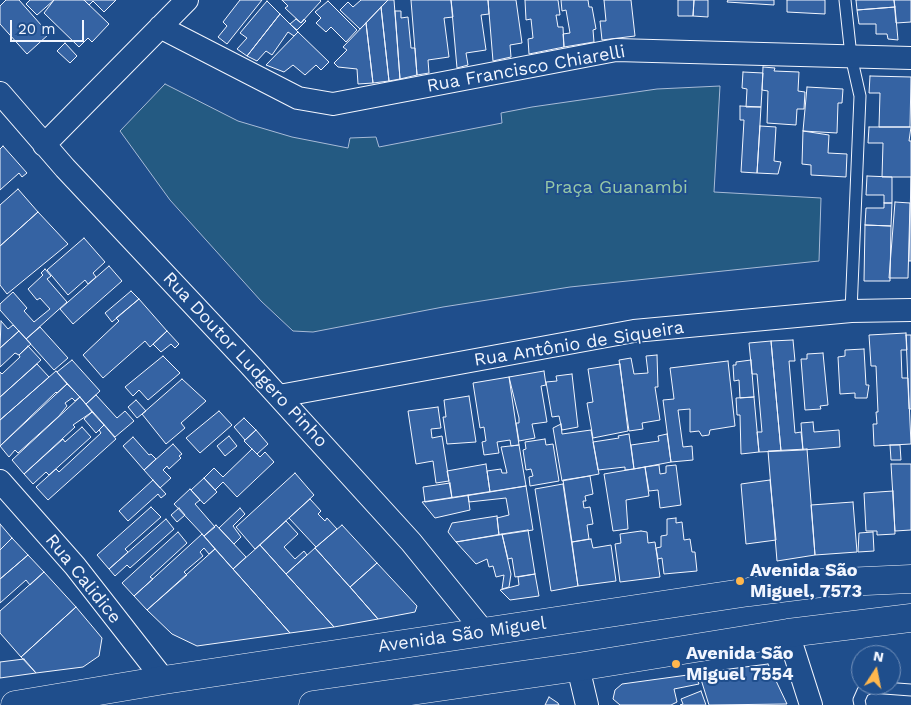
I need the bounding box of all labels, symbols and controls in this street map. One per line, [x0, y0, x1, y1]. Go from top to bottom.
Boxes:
scale bar [12, 10, 86, 42]
text: 20 m [18, 20, 56, 38]
street label: Rua Francisco Chiarelli [425, 41, 627, 97]
park label: Praça Guanambi [544, 177, 688, 199]
street label: Rua Doutor Ludgero Pinho [158, 268, 332, 452]
street label: Rua Antônio de Siqueira [473, 317, 685, 371]
street label: Rua Calidice [40, 530, 126, 628]
place label: Avenida São Miguel, 7573 [750, 560, 862, 602]
marker: Avenida São Miguel, 7573 [734, 575, 746, 587]
street label: Avenida São Miguel [376, 612, 548, 658]
place label: Avenida São Miguel 7554 [686, 643, 794, 686]
north arrow [851, 645, 901, 695]
text: N [872, 647, 885, 665]
marker: Avenida São Miguel 7554 [670, 658, 682, 670]

